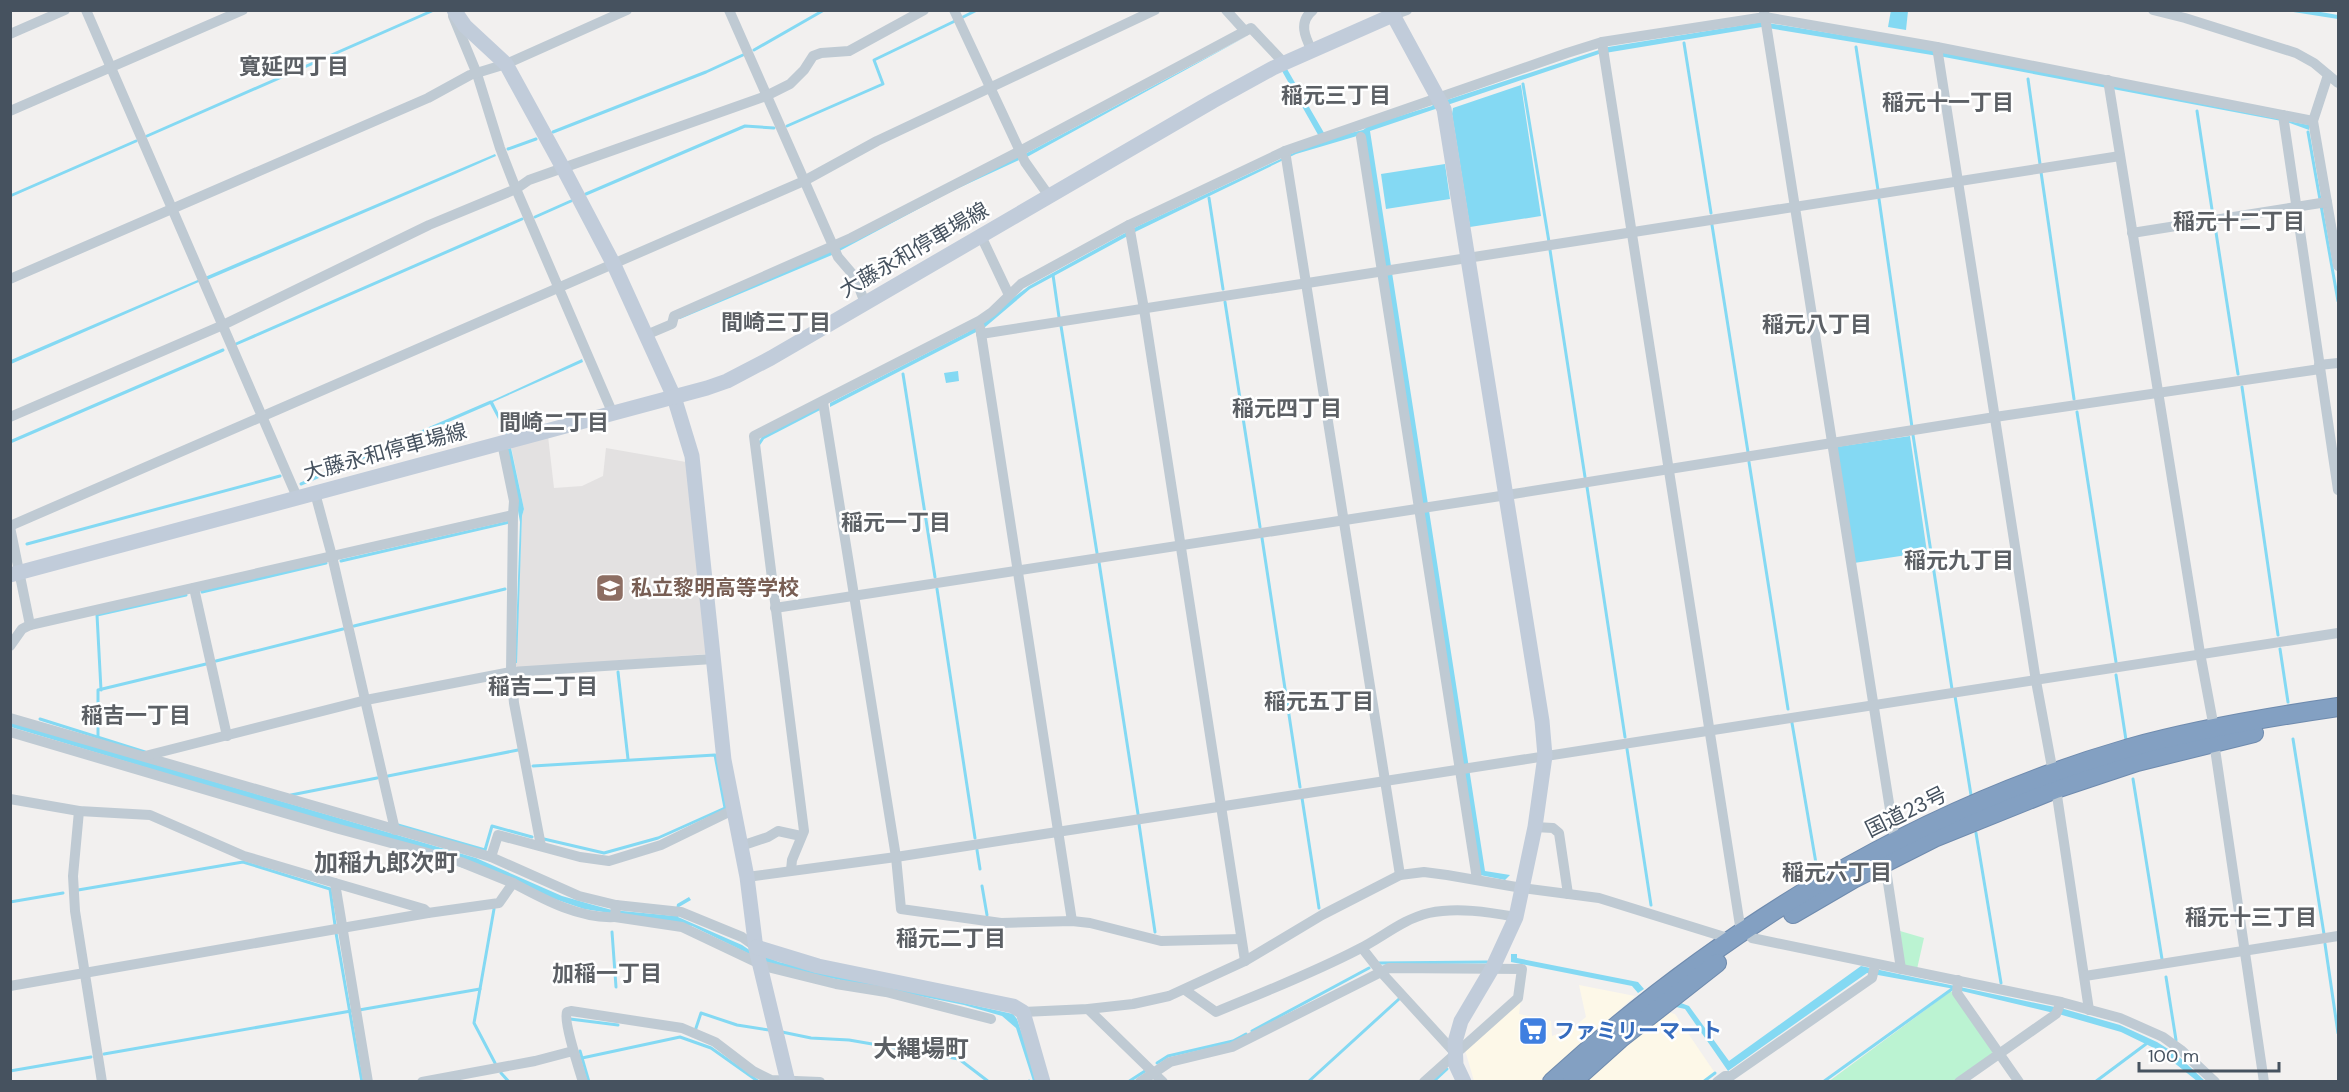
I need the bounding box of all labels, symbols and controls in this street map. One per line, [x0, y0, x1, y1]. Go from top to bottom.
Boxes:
district label: 寛延四丁目 [239, 52, 349, 81]
district label: 稲元三丁目 [1281, 81, 1391, 110]
district label: 稲元十一丁目 [1882, 88, 2014, 117]
street label: 大藤永和停車場線 [834, 196, 994, 304]
district label: 稲元十二丁目 [2173, 207, 2305, 236]
district label: 間崎三丁目 [721, 308, 831, 337]
district label: 稲元八丁目 [1762, 310, 1872, 339]
district label: 稲元四丁目 [1232, 394, 1342, 423]
district label: 間崎二丁目 [499, 408, 609, 437]
street label: 大藤永和停車場線 [300, 417, 470, 487]
district label: 稲元一丁目 [841, 508, 951, 537]
district label: 稲元九丁目 [1904, 546, 2014, 575]
school or university icon: 私立黎明高等学校 [594, 572, 626, 604]
place label: 私立黎明高等学校 [631, 574, 799, 602]
district label: 稲吉二丁目 [488, 672, 598, 701]
district label: 稲元五丁目 [1264, 687, 1374, 716]
district label: 稲吉一丁目 [81, 701, 191, 730]
street label: 国道23号 [1861, 780, 1951, 844]
district label: 加稲九郎次町 [314, 847, 458, 878]
district label: 稲元六丁目 [1782, 858, 1892, 887]
district label: 稲元十三丁目 [2185, 903, 2317, 932]
district label: 稲元二丁目 [896, 924, 1006, 953]
district label: 加稲一丁目 [552, 959, 662, 988]
supermarket icon: ファミリーマート [1517, 1015, 1549, 1047]
place label: ファミリーマート [1554, 1017, 1722, 1045]
district label: 大縄場町 [873, 1033, 969, 1064]
scale bar [2139, 1035, 2278, 1073]
text: 100 m [2148, 1044, 2199, 1068]

